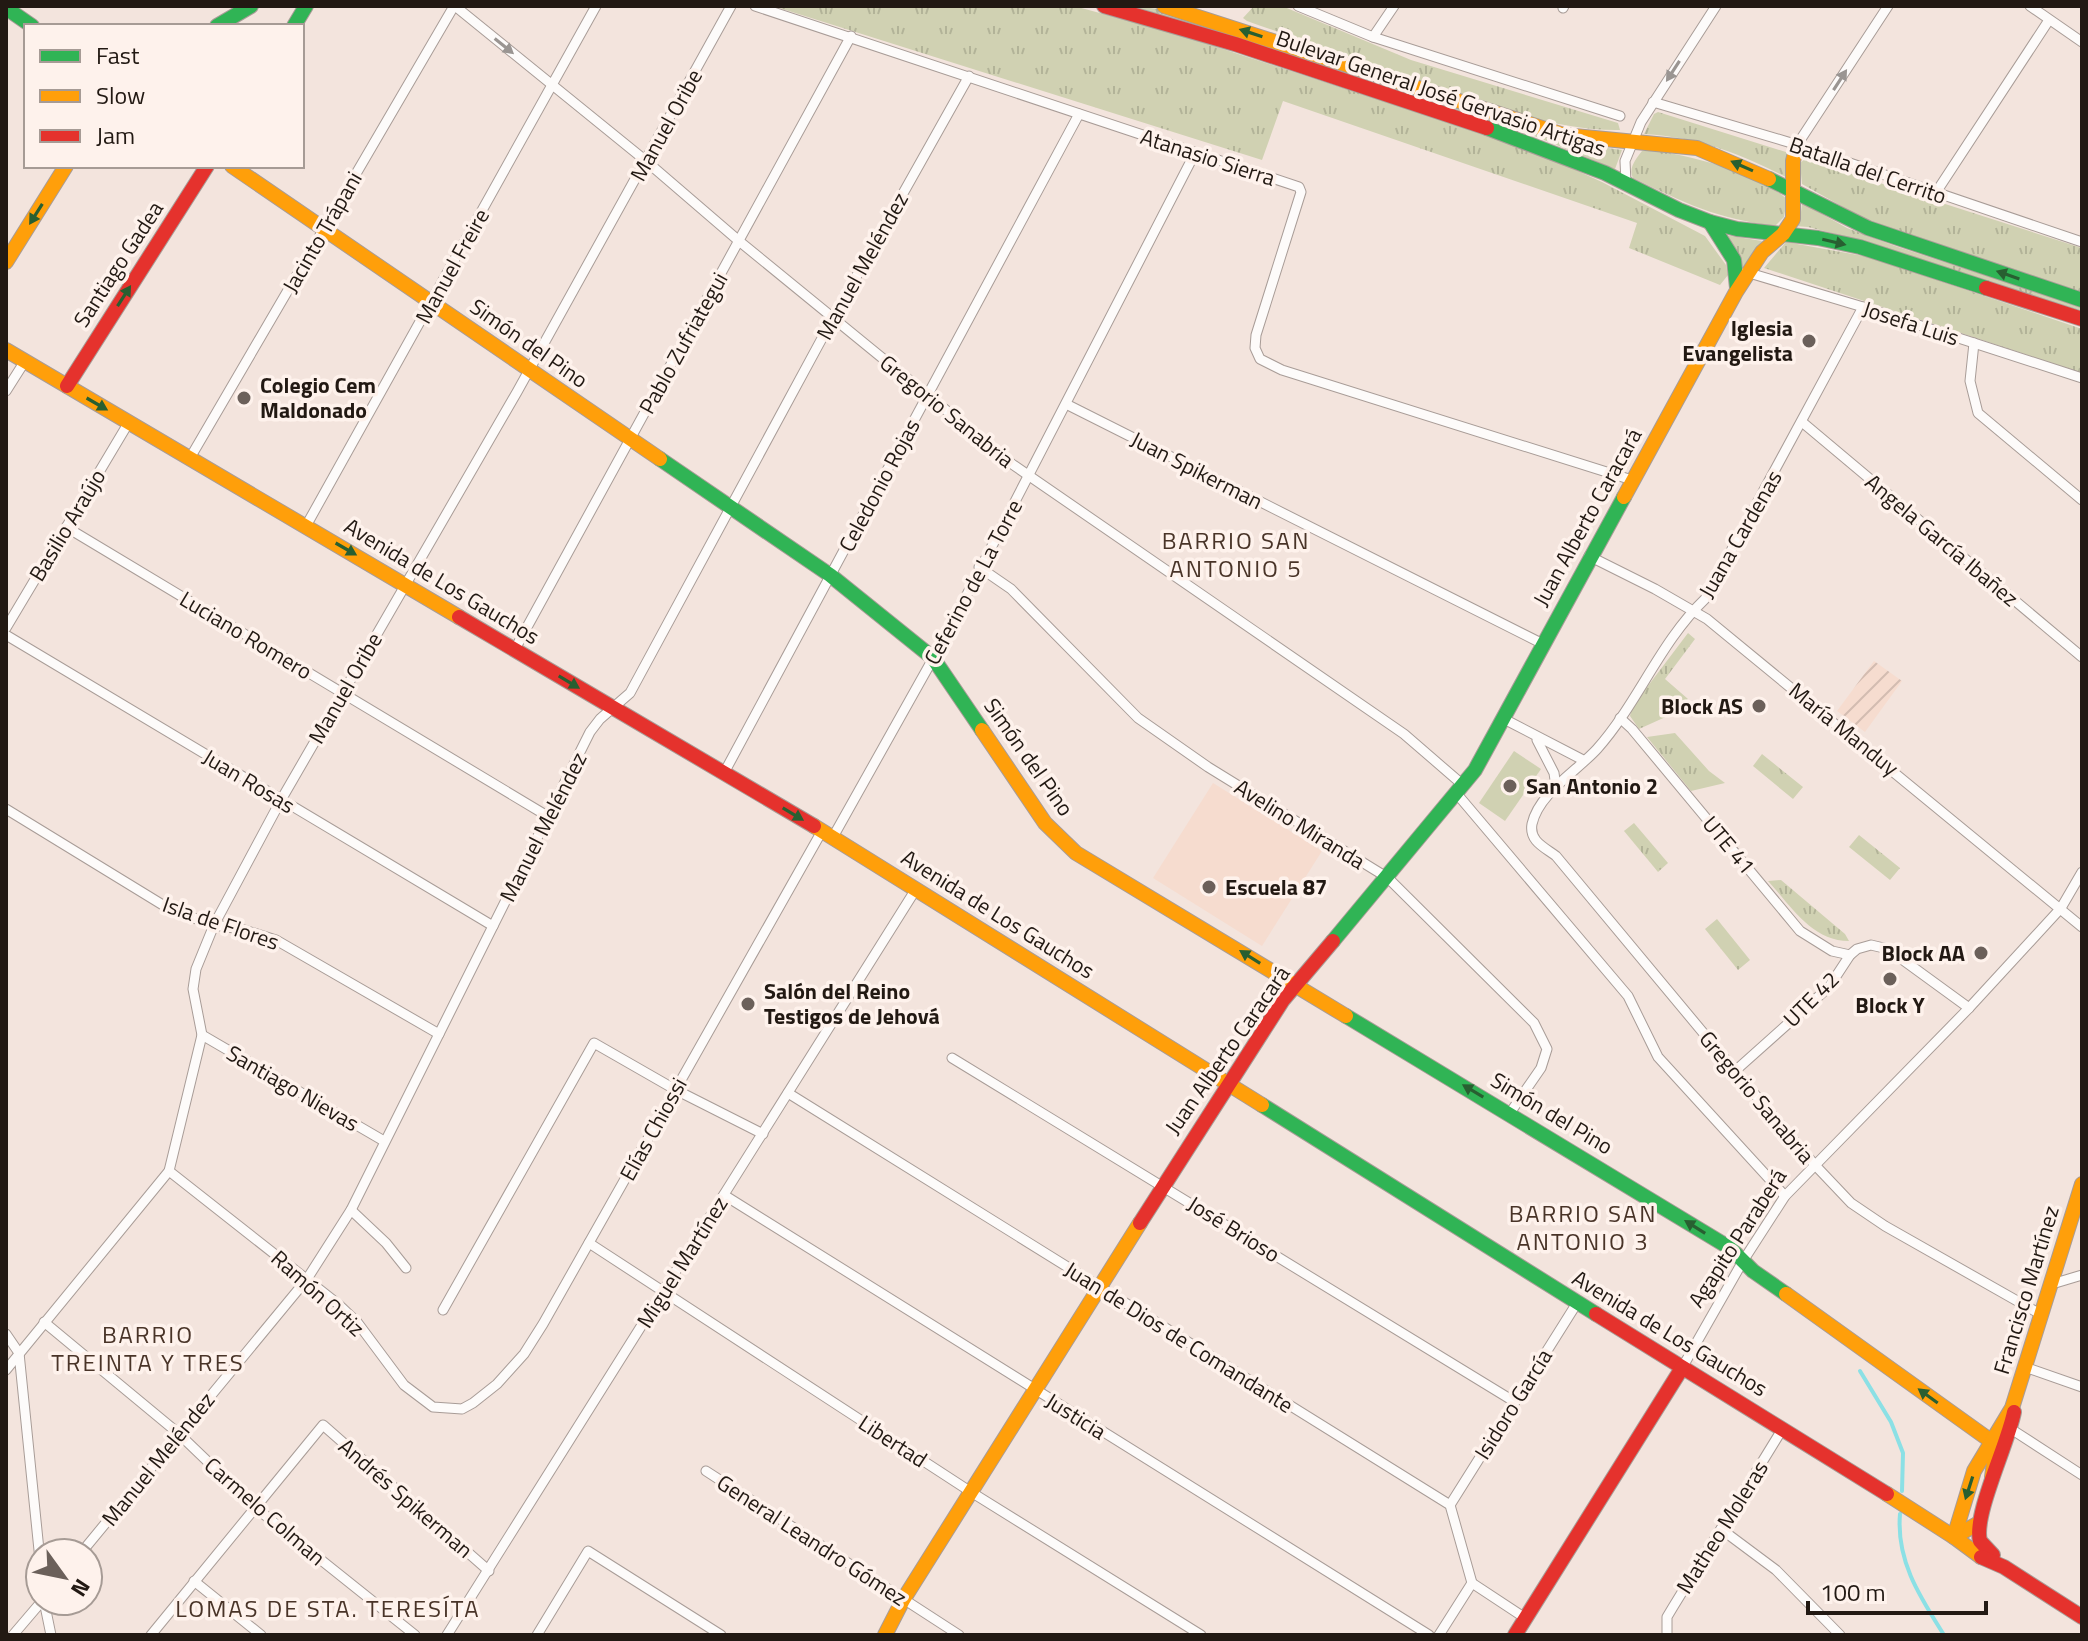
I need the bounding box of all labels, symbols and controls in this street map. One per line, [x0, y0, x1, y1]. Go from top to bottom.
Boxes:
street label: Bulevar General José Gervasio Artigas [1272, 21, 1610, 165]
legend [24, 24, 304, 168]
one-way arrow [1238, 26, 1262, 38]
text: Fast [96, 37, 140, 73]
one-way arrow [494, 37, 514, 54]
one-way arrow [1667, 60, 1681, 82]
street label: Manuel Oribe [621, 63, 711, 187]
one-way arrow [1832, 69, 1846, 91]
text: Slow [96, 77, 145, 113]
text: Jam [96, 117, 135, 153]
street label: Atanasio Sierra [1136, 119, 1280, 195]
street label: Batalla del Cerrito [1785, 127, 1951, 213]
one-way arrow [1731, 159, 1754, 173]
street label: Jacinto Trápani [273, 165, 371, 299]
street label: Manuel Meléndez [807, 186, 917, 346]
street label: Santiago Gadea [64, 194, 172, 334]
street label: Manuel Freire [406, 202, 498, 330]
one-way arrow [30, 203, 44, 225]
one-way arrow [1821, 236, 1846, 248]
street label: Pablo Zufriategui [630, 266, 736, 420]
one-way arrow [1996, 268, 2020, 280]
one-way arrow [116, 286, 131, 307]
street label: Simón del Pino [463, 290, 595, 396]
street label: Josefa Luis [1858, 291, 1964, 355]
place label: Iglesia Evangelista [1682, 311, 1793, 370]
marker: Iglesia Evangelista [1800, 332, 1818, 350]
street label: Gregorio Sanabria [872, 346, 1022, 476]
place label: Colegio Cem Maldonado [260, 368, 376, 427]
marker: Colegio Cem Maldonado [235, 389, 253, 407]
one-way arrow [86, 396, 108, 410]
street label: Celedonio Rojas [830, 412, 928, 558]
street label: Juan Spikerman [1125, 422, 1269, 518]
street label: Juan Alberto Caracará [1524, 422, 1650, 612]
street label: Basilio Araújo [20, 462, 114, 588]
street label: Juana Cardenas [1690, 464, 1790, 604]
street label: Angela García Ibañez [1858, 465, 2026, 615]
street label: Ceferino de La Torre [915, 493, 1031, 671]
street label: Avenida de Los Gauchos [338, 509, 546, 653]
district label: BARRIO SAN ANTONIO 5 [1162, 522, 1310, 586]
one-way arrow [335, 542, 357, 556]
street label: Luciano Romero [173, 582, 319, 688]
street label: Manuel Oribe [299, 626, 391, 750]
street label: María Manduy [1782, 674, 1907, 784]
one-way arrow [558, 675, 580, 689]
place label: Block AS [1661, 689, 1743, 723]
street label: Simón del Pino [976, 691, 1082, 823]
marker: Block AS [1750, 697, 1768, 715]
street label: Juan Rosas [196, 740, 302, 822]
street label: Manuel Meléndez [491, 746, 595, 908]
place label: San Antonio 2 [1526, 769, 1658, 803]
street label: Avelino Miranda [1228, 770, 1372, 878]
marker: San Antonio 2 [1501, 777, 1519, 795]
one-way arrow [782, 807, 805, 821]
street label: UTE 41 [1694, 808, 1764, 882]
street label: Avenida de Los Gauchos [895, 841, 1101, 987]
place label: Escuela 87 [1225, 870, 1327, 904]
marker: Escuela 87 [1200, 878, 1218, 896]
street label: Isla de Flores [158, 887, 284, 959]
place label: Block AA [1881, 936, 1965, 970]
marker: Block AA [1972, 944, 1990, 962]
one-way arrow [1239, 951, 1261, 965]
street label: Juan Alberto Caracará [1156, 959, 1298, 1141]
street label: UTE 42 [1775, 963, 1847, 1035]
marker: Block Y [1881, 970, 1899, 988]
place label: Salón del Reino Testigos de Jehová [764, 974, 940, 1033]
place label: Block Y [1855, 988, 1925, 1022]
marker: Salón del Reino Testigos de Jehová [739, 995, 757, 1013]
street label: Gregorio Sanabria [1691, 1023, 1823, 1171]
street label: Santiago Nievas [220, 1036, 366, 1140]
street label: Simón del Pino [1484, 1063, 1620, 1163]
street label: Elías Chiossi [611, 1071, 695, 1187]
one-way arrow [1462, 1085, 1484, 1099]
street label: Agapito Paraberá [1679, 1162, 1795, 1314]
street label: José Brioso [1181, 1187, 1287, 1271]
street label: Miguel Martínez [628, 1189, 736, 1335]
district label: BARRIO SAN ANTONIO 3 [1509, 1195, 1657, 1259]
street label: Francisco Martínez [1984, 1201, 2068, 1379]
one-way arrow [1684, 1220, 1706, 1234]
street label: Ramón Ortiz [264, 1242, 372, 1344]
street label: Juan de Dios de Comandante [1058, 1253, 1300, 1421]
street label: Avenida de Los Gauchos [1566, 1261, 1774, 1405]
district label: BARRIO TREINTA Y TRES [51, 1316, 245, 1380]
street label: Isidoro García [1465, 1342, 1561, 1466]
street label: Manuel Meléndez [93, 1384, 223, 1534]
street label: Justicia [1039, 1384, 1113, 1448]
one-way arrow [1918, 1388, 1938, 1404]
street label: Libertad [852, 1406, 934, 1476]
street label: Andrés Spikerman [331, 1430, 481, 1566]
street label: Carmelo Colman [197, 1449, 333, 1573]
street label: Matheo Moleras [1667, 1454, 1777, 1600]
street label: General Leandro Gómez [710, 1466, 914, 1614]
one-way arrow [1962, 1476, 1975, 1500]
north arrow [24, 1537, 104, 1617]
scale bar [1808, 1565, 1986, 1615]
text: N [62, 1572, 99, 1604]
text: 100 m [1820, 1574, 1886, 1610]
district label: LOMAS DE STA. TERESÍTA [175, 1590, 481, 1626]

